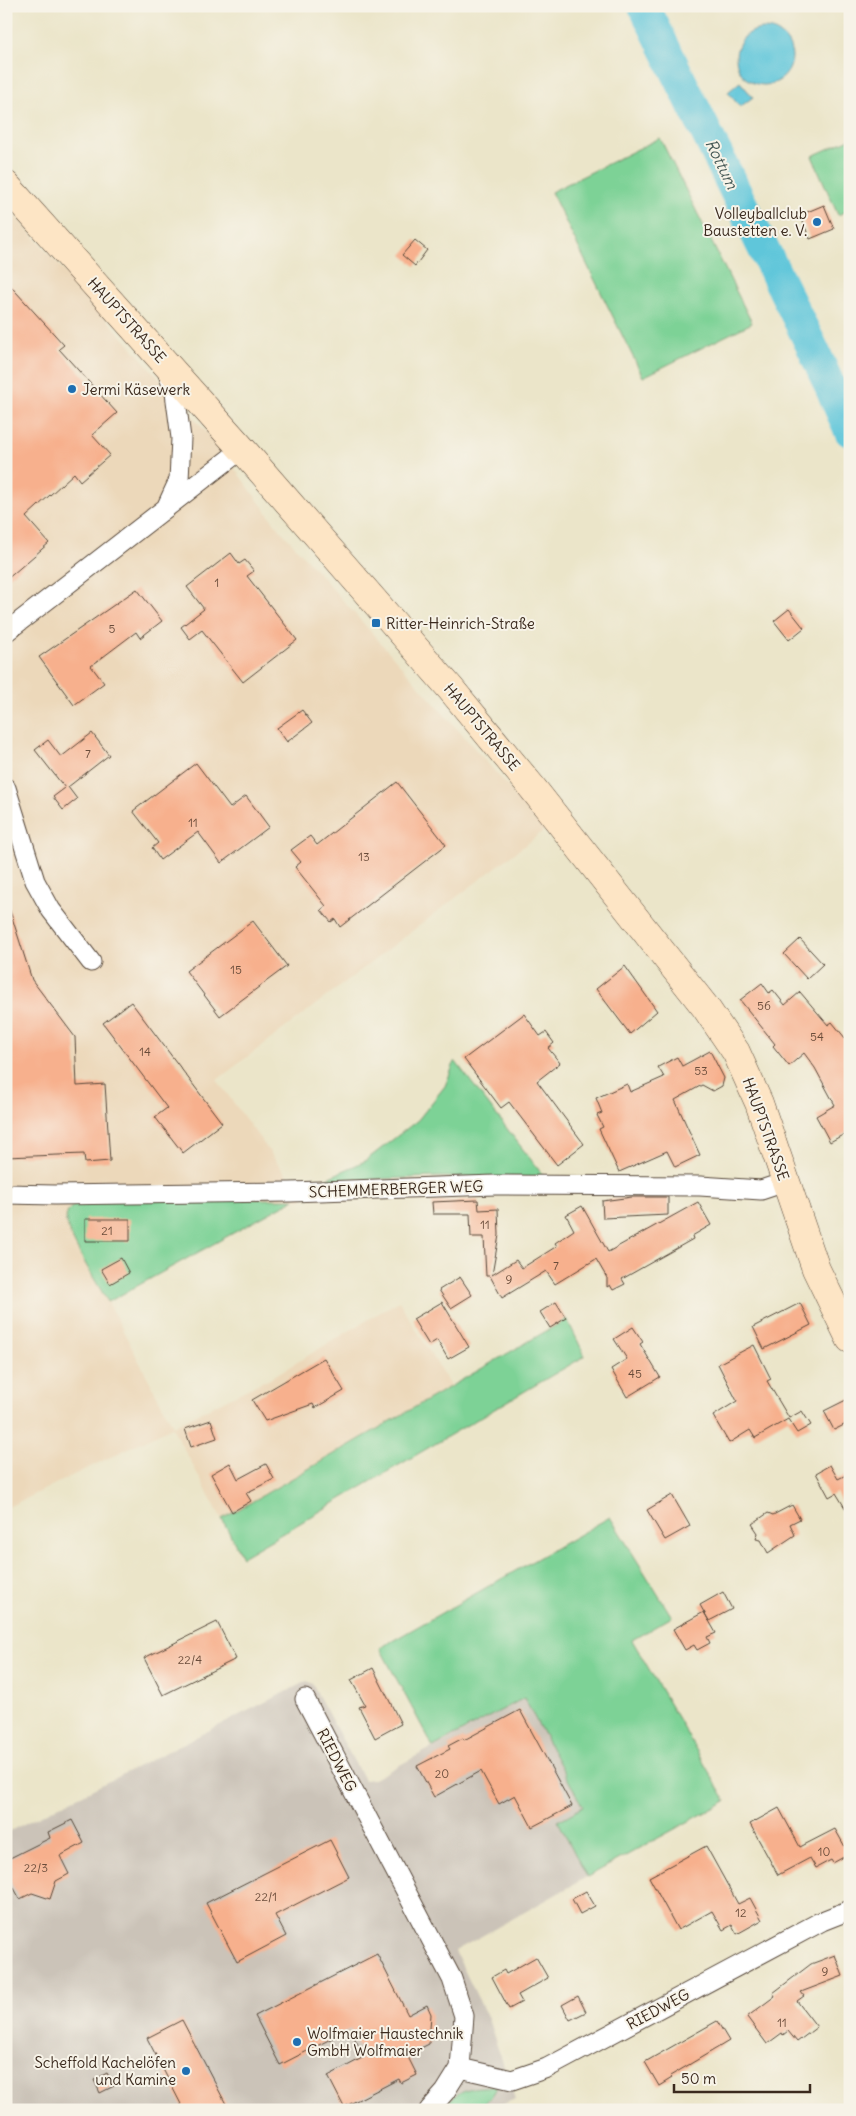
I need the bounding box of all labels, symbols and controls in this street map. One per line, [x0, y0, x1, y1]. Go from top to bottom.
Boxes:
water label: Rottum [701, 136, 743, 193]
place label: Volleyballclub Baustetten e. V. [703, 204, 807, 240]
marker: Volleyballclub Baustetten e. V. [811, 216, 823, 228]
street label: HAUPTSTRASSE [84, 273, 170, 367]
place label: Jermi Käsewerk [82, 380, 191, 399]
marker: Jermi Käsewerk [66, 383, 78, 395]
house number: 1 [215, 575, 219, 590]
place label: Ritter-Heinrich-Straße [386, 614, 535, 633]
marker: Ritter-Heinrich-Straße [370, 617, 382, 629]
house number: 5 [109, 621, 116, 636]
street label: HAUPTSTRASSE [440, 679, 524, 775]
house number: 7 [85, 746, 91, 761]
house number: 11 [188, 815, 198, 830]
house number: 13 [358, 849, 370, 864]
house number: 15 [230, 962, 242, 977]
house number: 56 [757, 998, 771, 1013]
house number: 54 [810, 1029, 824, 1044]
house number: 14 [139, 1044, 151, 1059]
house number: 53 [694, 1063, 708, 1078]
street label: HAUPTSTRASSE [739, 1075, 794, 1183]
street label: SCHEMMERBERGER WEG [309, 1176, 484, 1202]
house number: 11 [480, 1217, 490, 1232]
house number: 21 [101, 1223, 113, 1238]
house number: 7 [553, 1258, 559, 1273]
house number: 9 [506, 1272, 513, 1287]
house number: 45 [628, 1366, 642, 1381]
house number: 22/4 [178, 1652, 202, 1667]
street label: RIEDWEG [313, 1725, 361, 1795]
house number: 20 [435, 1766, 449, 1781]
house number: 10 [818, 1844, 830, 1859]
house number: 22/3 [24, 1860, 48, 1875]
house number: 22/1 [255, 1889, 277, 1904]
house number: 12 [735, 1905, 747, 1920]
house number: 9 [822, 1964, 829, 1979]
street label: RIEDWEG [623, 1984, 693, 2033]
house number: 11 [777, 2015, 787, 2030]
place label: Wolfmaier Haustechnik GmbH Wolfmaier [307, 2024, 464, 2060]
marker: Wolfmaier Haustechnik GmbH Wolfmaier [291, 2036, 303, 2048]
place label: Scheffold Kachelöfen und Kamine [34, 2053, 176, 2089]
scale bar [674, 2061, 810, 2093]
marker: Scheffold Kachelöfen und Kamine [180, 2065, 192, 2077]
text: 50 m [681, 2069, 716, 2088]

